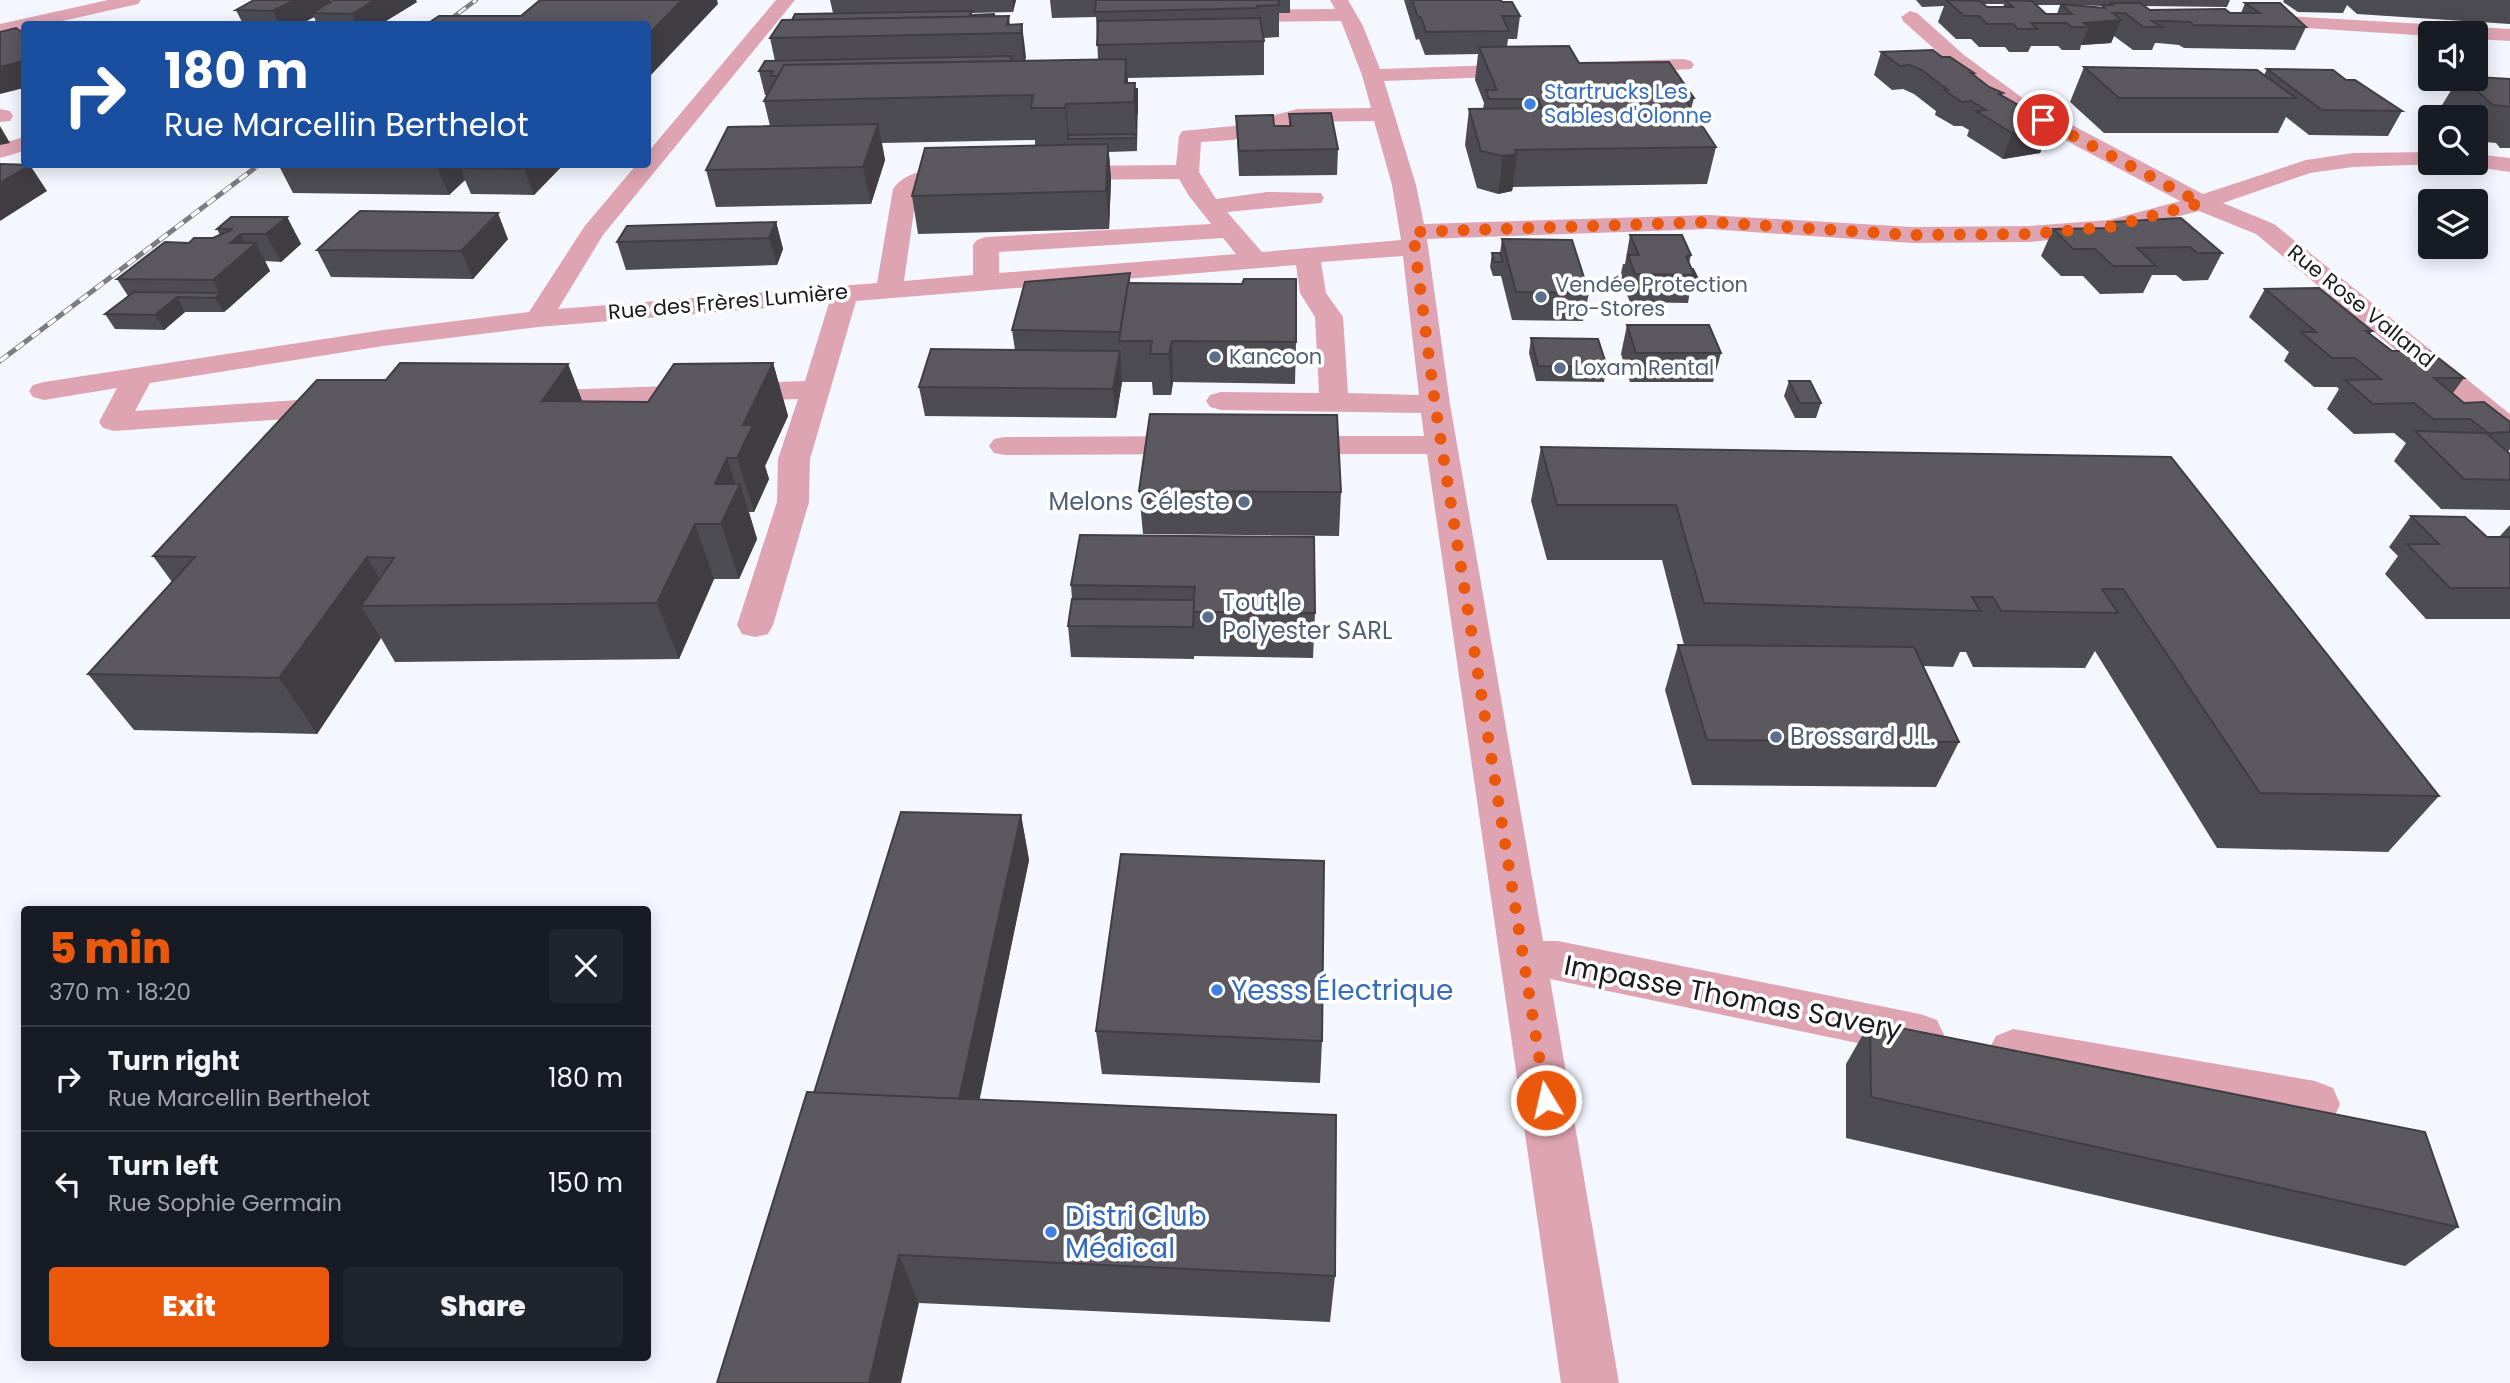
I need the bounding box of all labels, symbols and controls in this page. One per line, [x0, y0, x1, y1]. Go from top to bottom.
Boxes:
map controls [2418, 21, 2488, 259]
button: sound [2418, 21, 2488, 91]
text: 180 m [164, 37, 308, 105]
icon: right [49, 49, 140, 140]
place label: Startrucks Les Sables d'Olonne [1544, 77, 1712, 130]
pin [2013, 90, 2073, 150]
marker: Startrucks Les Sables d'Olonne [1522, 96, 1538, 112]
icon: arrive [2024, 101, 2062, 139]
text: Rue Marcellin Berthelot [164, 102, 529, 147]
button: search [2418, 105, 2488, 175]
button: layers [2418, 189, 2488, 259]
street label: Rue Rose Valland [2282, 237, 2441, 374]
place label: Vendée Protection Pro-Stores [1555, 270, 1748, 323]
street label: Rue des Frères Lumière [607, 277, 849, 326]
marker: Vendée Protection Pro-Stores [1533, 289, 1549, 305]
place label: Kancoon [1229, 342, 1322, 371]
marker: Kancoon [1207, 349, 1223, 365]
place label: Loxam Rental [1574, 353, 1714, 382]
marker: Loxam Rental [1552, 360, 1568, 376]
place label: Melons Céleste [1049, 485, 1230, 518]
marker: Melons Céleste [1236, 494, 1252, 510]
place label: Tout le Polyester SARL [1222, 586, 1392, 647]
marker: Tout le Polyester SARL [1200, 609, 1216, 625]
place label: Brossard J.L. [1790, 720, 1935, 753]
marker: Brossard J.L. [1768, 729, 1784, 745]
text: 5 min [49, 919, 171, 978]
button: close [549, 929, 623, 1003]
street label: Impasse Thomas Savery [1561, 946, 1905, 1049]
place label: Yesss Électrique [1231, 971, 1453, 1010]
text: 370 m · 18:20 [49, 976, 191, 1008]
marker: Yesss Électrique [1209, 982, 1225, 998]
text: Turn right [108, 1043, 240, 1079]
icon: right [49, 1060, 87, 1098]
text: 180 m [548, 1060, 623, 1096]
position arrow [1509, 1063, 1583, 1137]
text: Rue Marcellin Berthelot [108, 1082, 370, 1114]
text: Turn left [108, 1148, 219, 1184]
icon: left [49, 1165, 87, 1203]
text: 150 m [548, 1165, 623, 1201]
text: Rue Sophie Germain [108, 1187, 342, 1219]
place label: Distri Club Médical [1065, 1197, 1207, 1268]
marker: Distri Club Médical [1043, 1224, 1059, 1240]
button: Exit [49, 1267, 329, 1347]
button: Share [343, 1267, 623, 1347]

